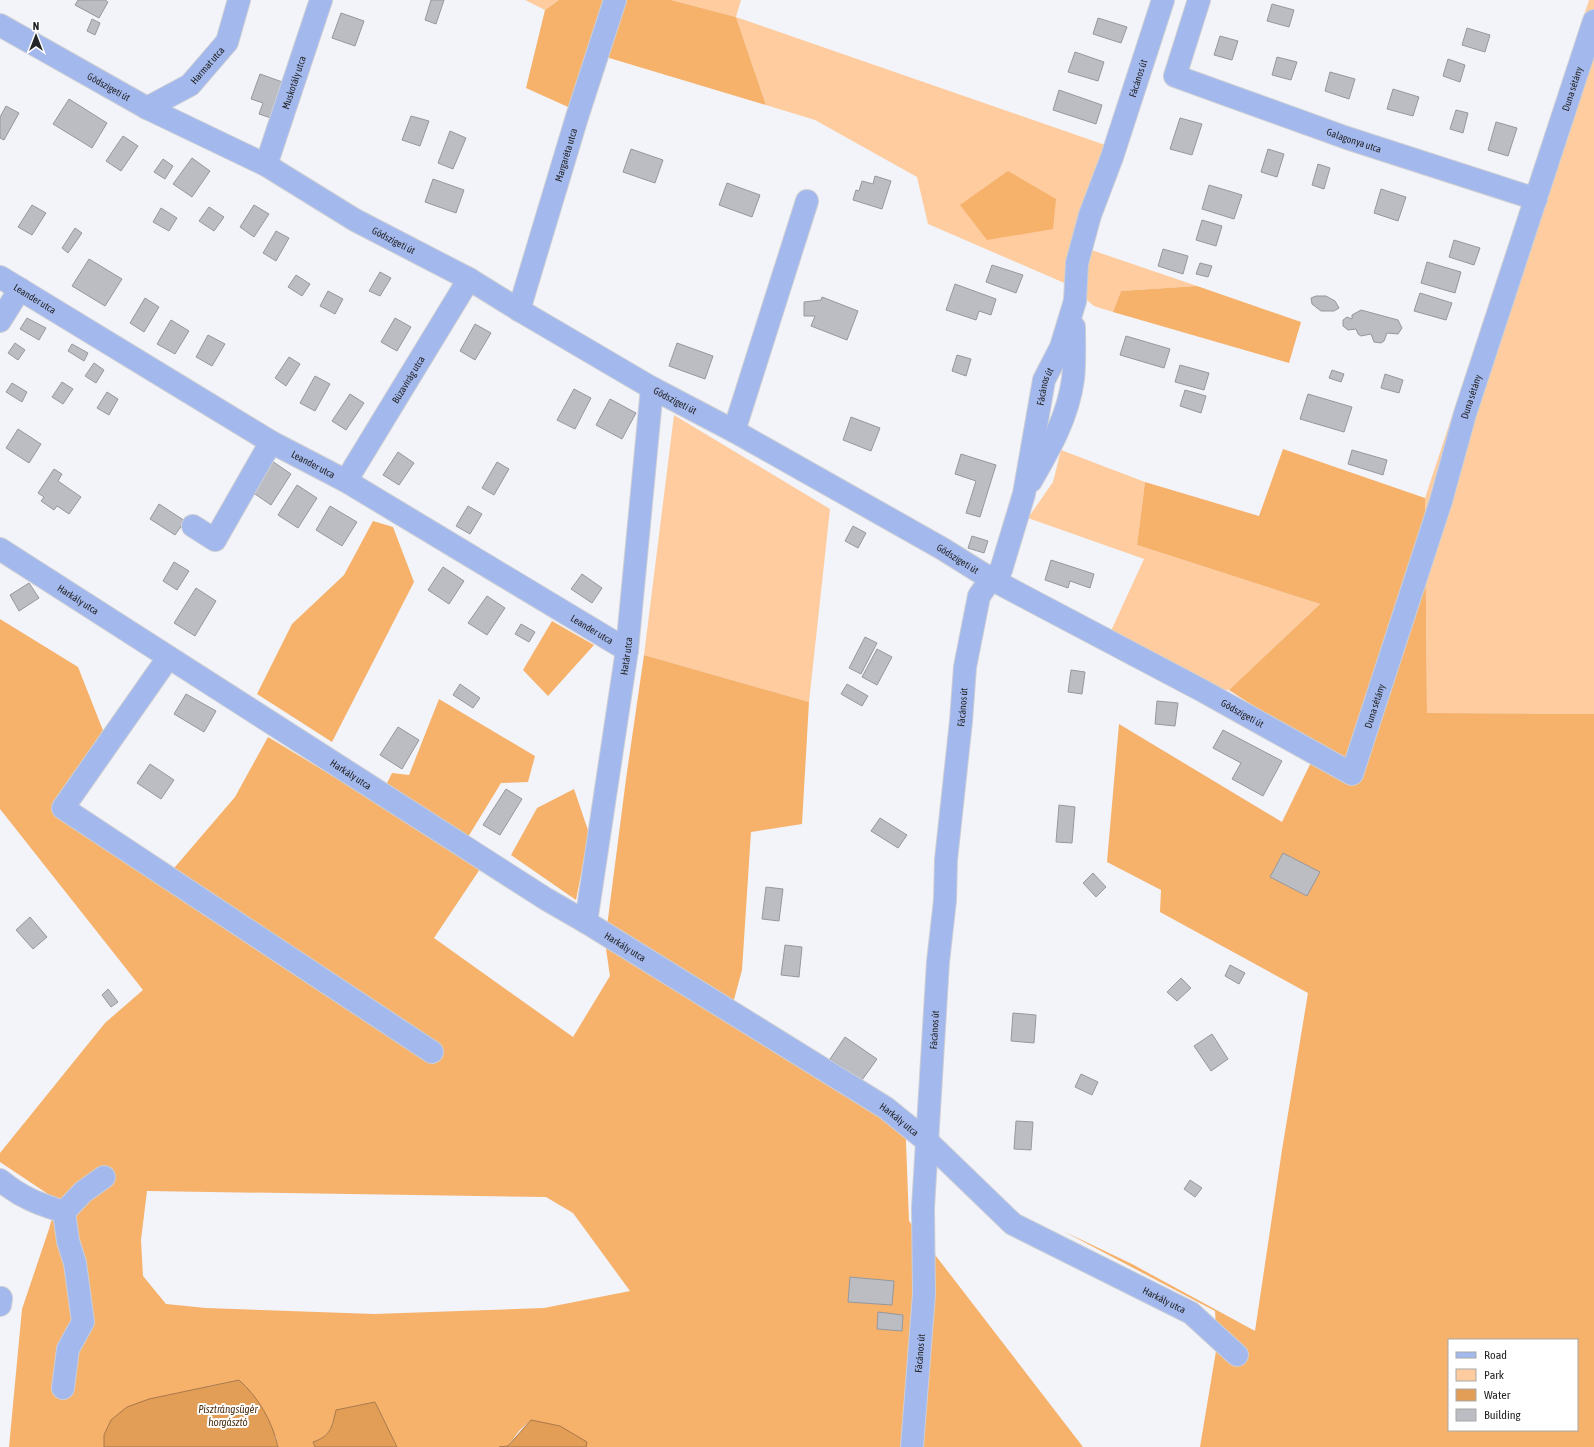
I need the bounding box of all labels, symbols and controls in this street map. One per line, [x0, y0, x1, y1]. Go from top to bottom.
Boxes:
north arrow [16, 16, 56, 56]
text: N [33, 20, 39, 32]
street label: Harmat utca [188, 44, 227, 86]
street label: Muskotály utca [280, 54, 308, 111]
street label: Fácános út [1127, 58, 1149, 99]
street label: Duna sétány [1560, 65, 1585, 112]
street label: Gödszigeti út [85, 71, 132, 103]
street label: Galagonya utca [1325, 126, 1383, 155]
street label: Margaréta utca [553, 127, 579, 183]
street label: Gödszigeti út [370, 225, 417, 256]
street label: Leander utca [12, 282, 58, 316]
street label: Búzavirág utca [390, 354, 427, 405]
street label: Fácános út [1035, 366, 1056, 406]
street label: Duna sétány [1459, 373, 1484, 420]
street label: Gödszigeti út [652, 385, 699, 417]
street label: Leander utca [289, 449, 337, 480]
street label: Gödszigeti út [935, 542, 981, 576]
street label: Harkály utca [55, 582, 101, 617]
street label: Leander utca [569, 612, 615, 647]
street label: Határ utca [618, 636, 634, 676]
street label: Duna sétány [1362, 682, 1387, 730]
street label: Fácános út [955, 687, 969, 727]
street label: Gödszigeti út [1219, 697, 1266, 730]
street label: Harkály utca [328, 757, 374, 792]
street label: Harkály utca [602, 930, 648, 964]
street label: Fácános út [928, 1010, 941, 1050]
street label: Harkály utca [878, 1101, 921, 1138]
street label: Harkály utca [1141, 1285, 1188, 1316]
street label: Fácános út [913, 1333, 927, 1373]
legend [1448, 1339, 1578, 1431]
text: Road [1484, 1348, 1507, 1362]
text: Park [1484, 1368, 1505, 1382]
text: Water [1484, 1388, 1511, 1402]
water label: Pisztrángsügér horgásztó [198, 1403, 259, 1428]
text: Building [1484, 1408, 1522, 1422]

